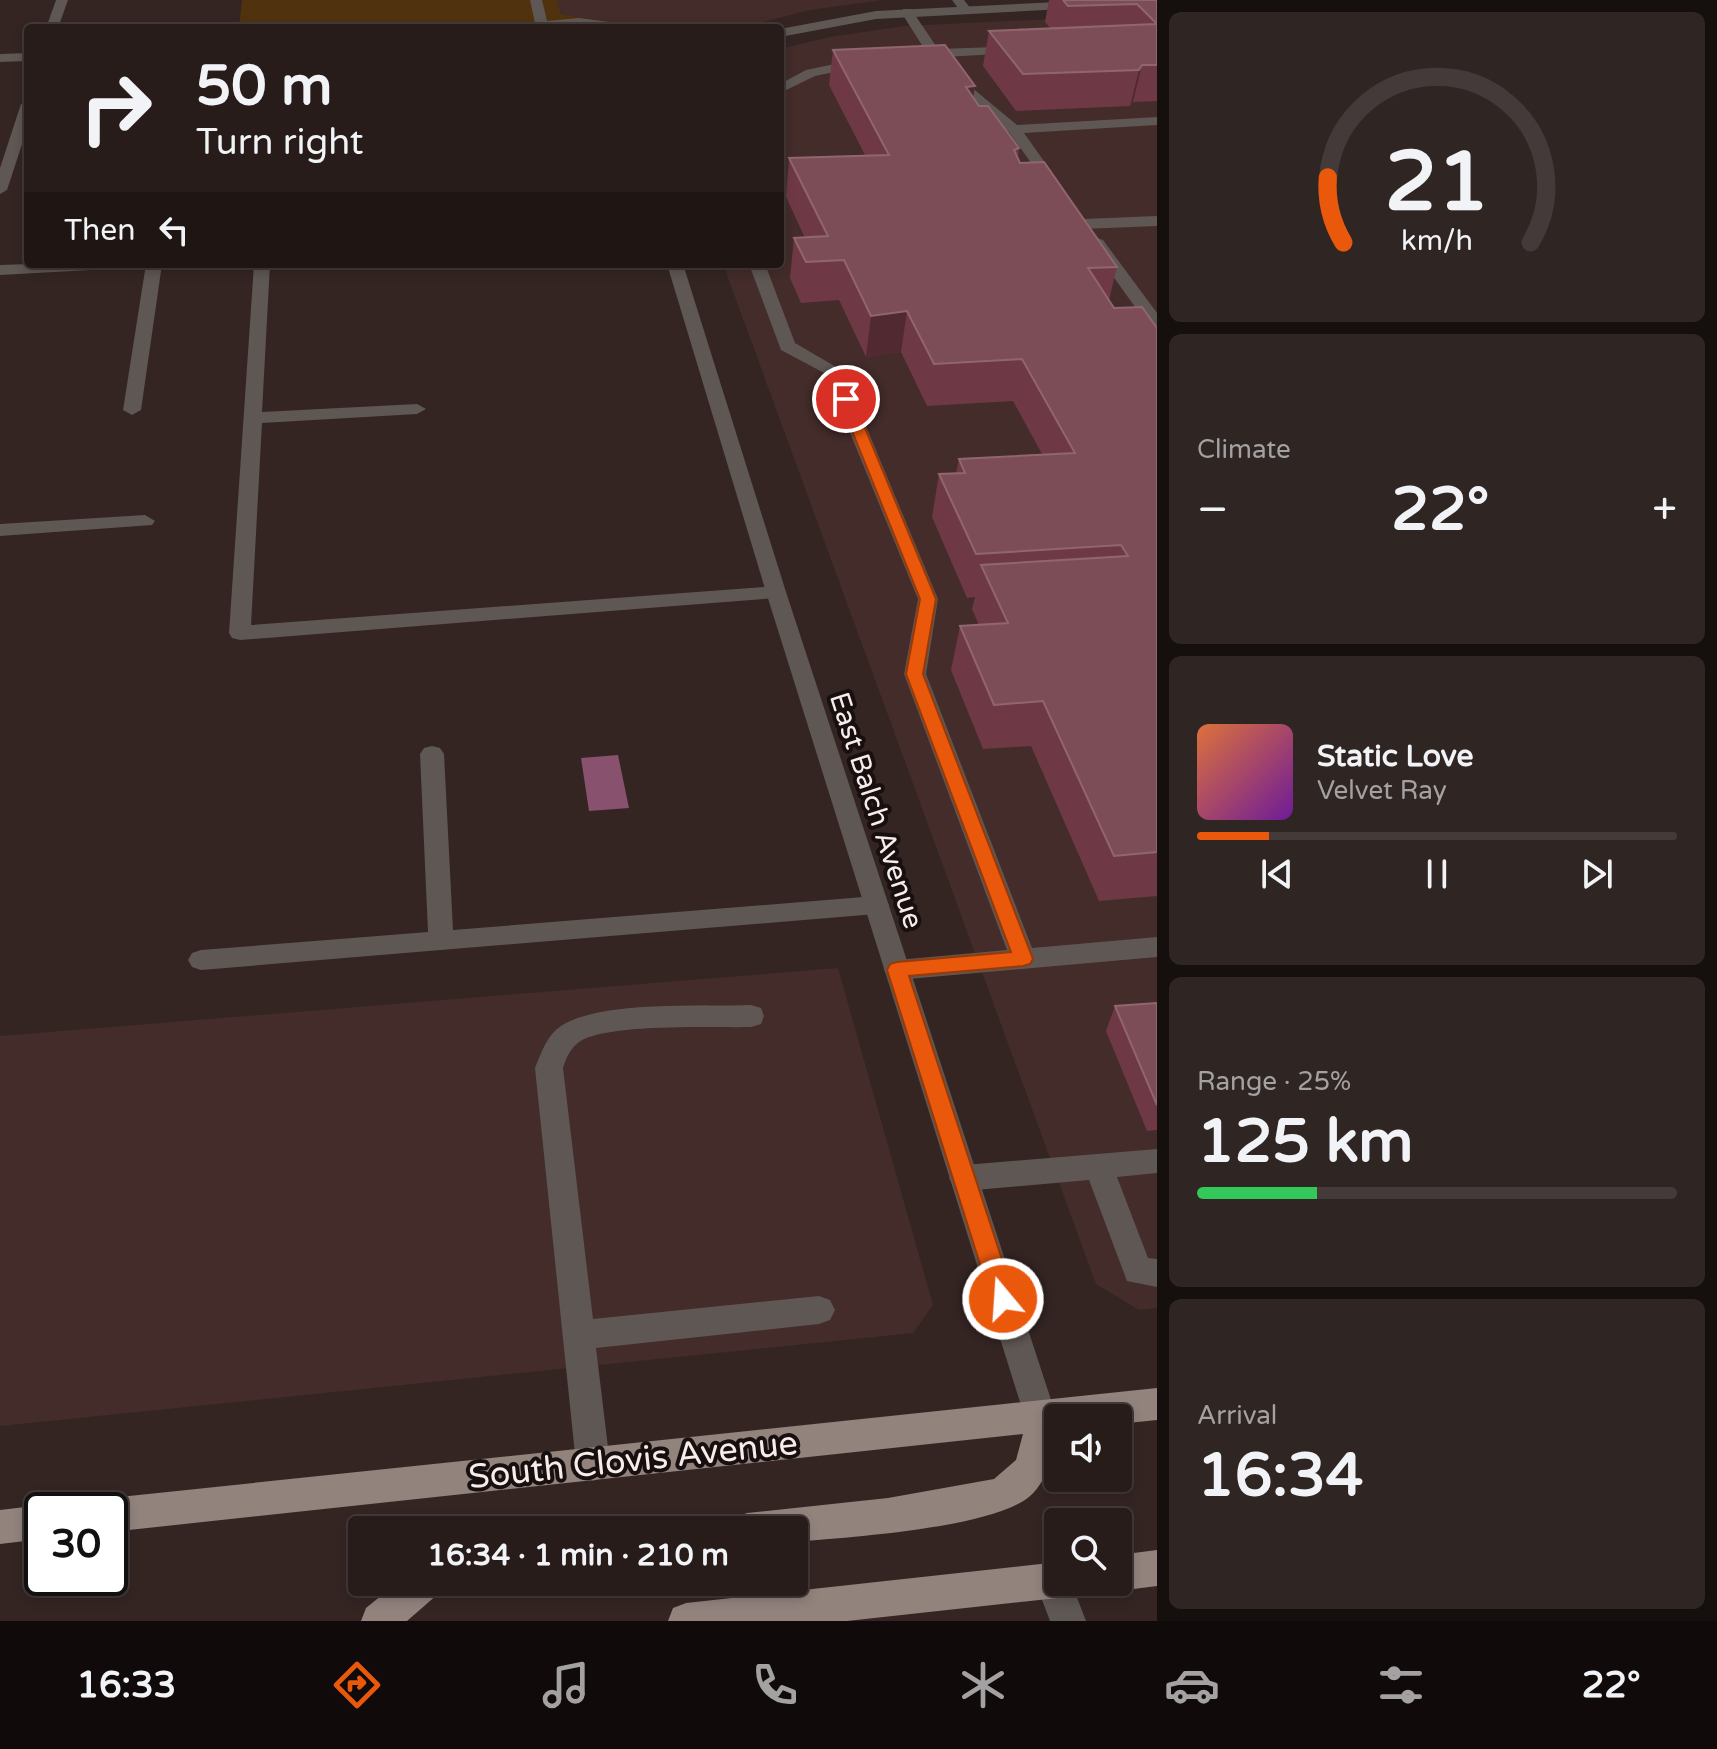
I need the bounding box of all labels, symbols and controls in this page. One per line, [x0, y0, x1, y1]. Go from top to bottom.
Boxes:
text: 50 m [196, 53, 332, 120]
icon: right [64, 56, 168, 160]
text: Turn right [196, 121, 363, 164]
text: 21 [1385, 132, 1489, 232]
icon: left [152, 208, 196, 252]
text: Then [64, 212, 136, 249]
text: km/h [1401, 224, 1473, 258]
pin [812, 365, 880, 433]
icon: arrive [824, 377, 868, 421]
text: Climate [1197, 434, 1291, 465]
text: 22° [1391, 474, 1489, 546]
text: − [1197, 484, 1228, 537]
text: + [1652, 484, 1677, 537]
street label: East Balch Avenue [822, 688, 930, 933]
text: Static Love [1317, 738, 1473, 775]
text: Velvet Ray [1317, 775, 1447, 806]
icon: previous [1255, 852, 1299, 896]
icon: pause [1415, 852, 1459, 896]
icon: next [1575, 852, 1619, 896]
text: Range · 25% [1197, 1066, 1351, 1097]
text: 125 km [1197, 1106, 1413, 1178]
position arrow [961, 1257, 1045, 1341]
text: Arrival [1197, 1400, 1277, 1431]
map controls [1044, 1404, 1132, 1596]
button: sound [1044, 1404, 1132, 1492]
street label: South Clovis Avenue [467, 1423, 800, 1498]
text: 16:34 [1197, 1440, 1363, 1512]
speed limit sign: 30 [24, 1492, 128, 1596]
button: search [1044, 1508, 1132, 1596]
text: 16:34 · 1 min · 210 m [427, 1537, 729, 1574]
icon: directions [329, 1657, 385, 1713]
icon: music [538, 1657, 594, 1713]
icon: phone [747, 1657, 803, 1713]
icon: climate [955, 1657, 1011, 1713]
icon: car [1164, 1657, 1220, 1713]
icon: filters [1373, 1657, 1429, 1713]
text: 16:33 [76, 1664, 176, 1707]
text: 22° [1582, 1664, 1641, 1707]

